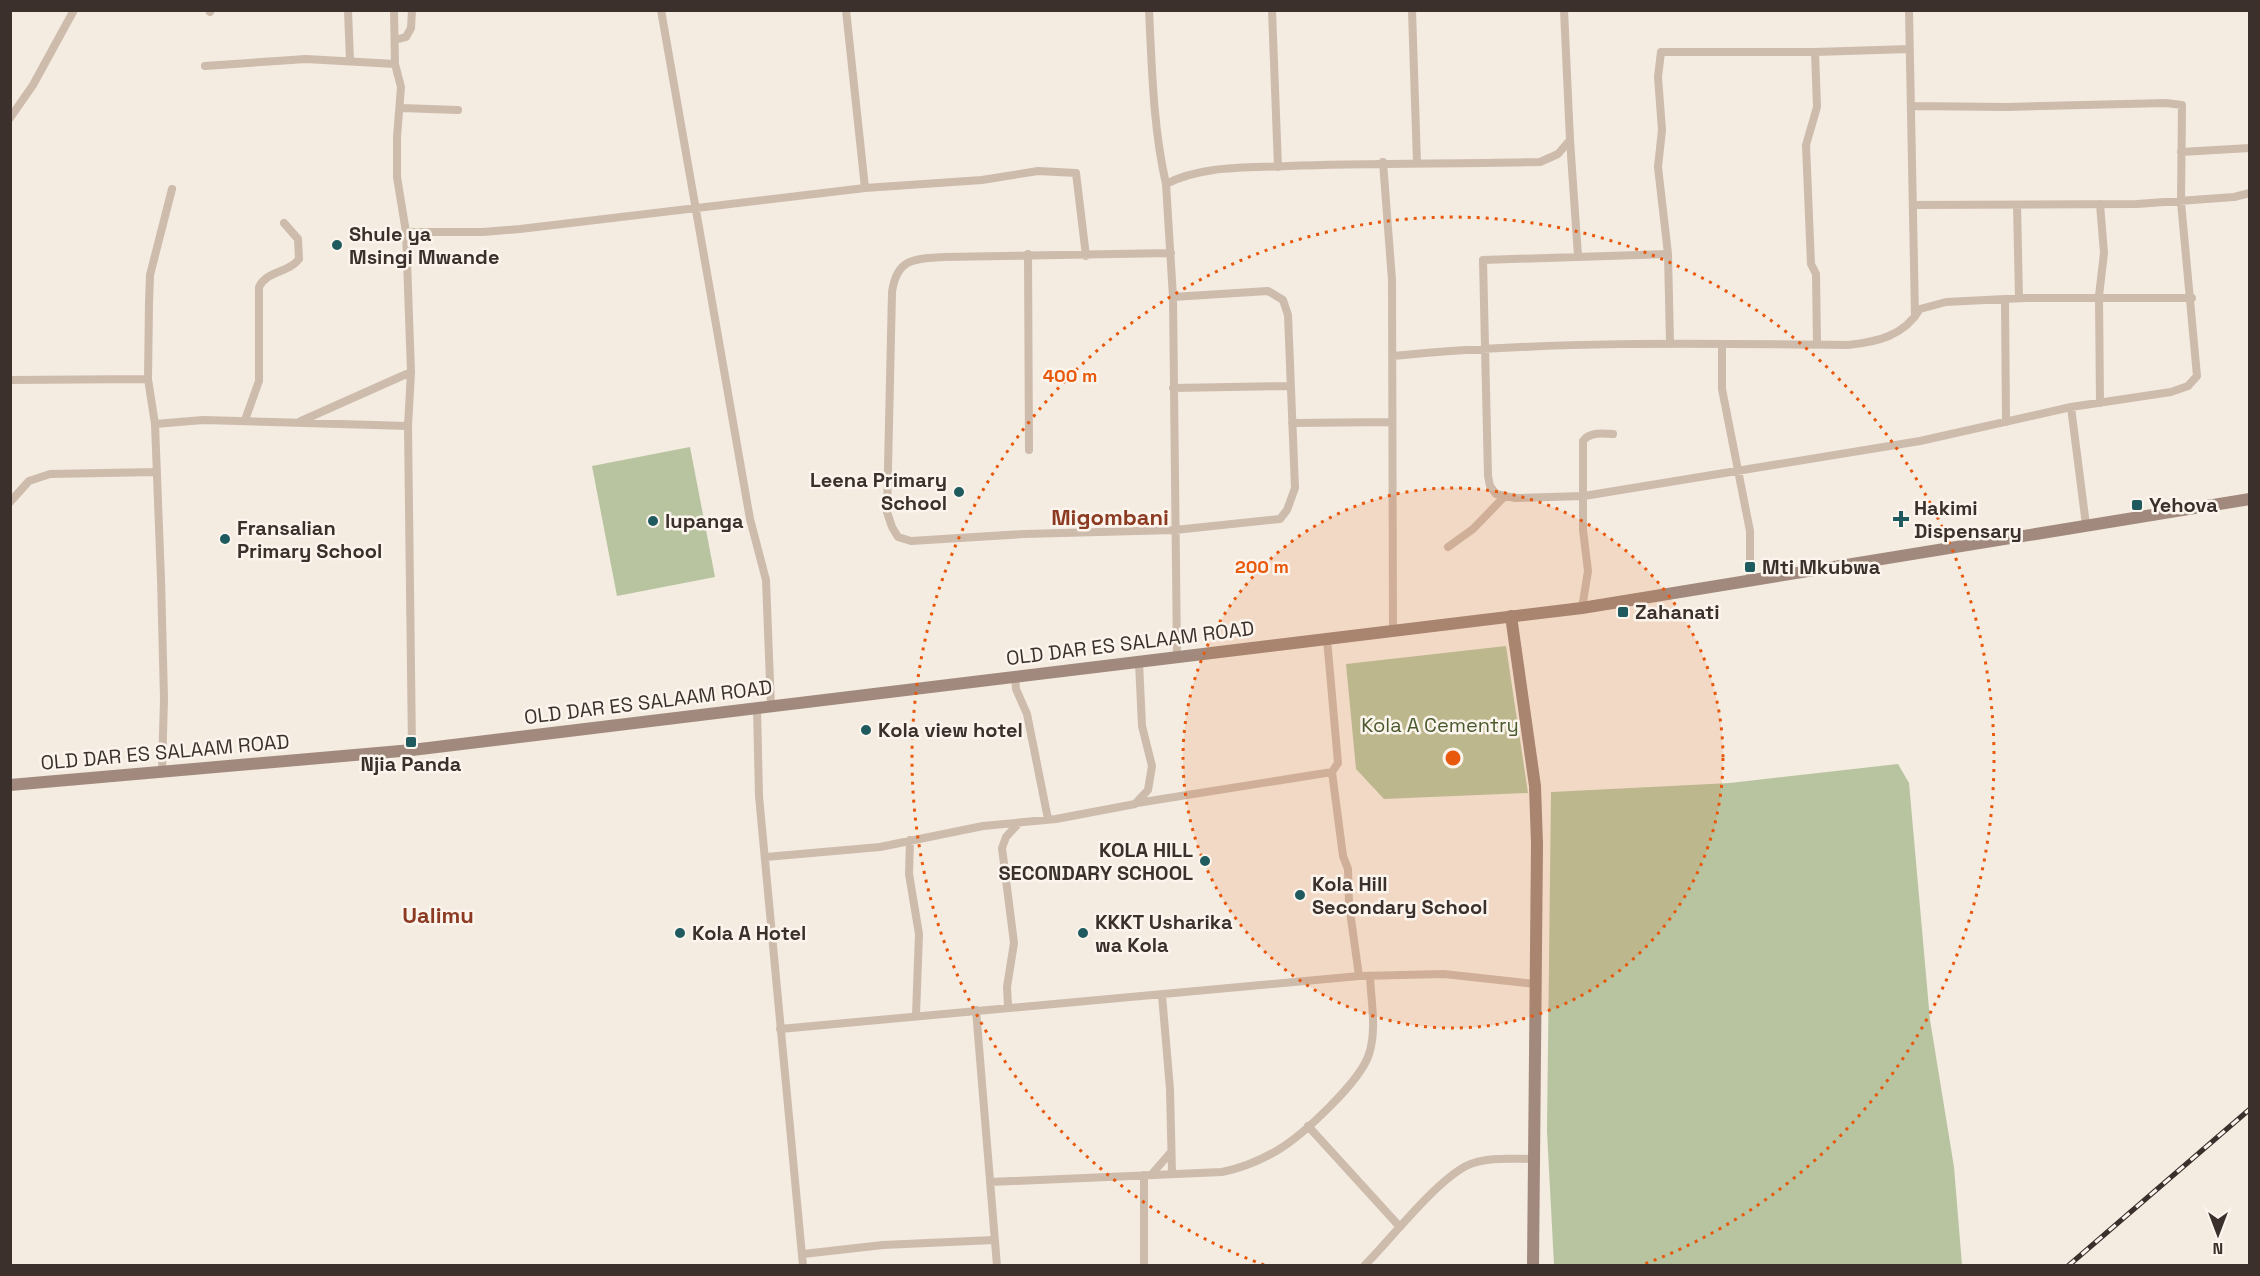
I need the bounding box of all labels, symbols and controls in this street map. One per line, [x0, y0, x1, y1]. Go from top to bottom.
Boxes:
place label: Shule ya Msingi Mwande [349, 221, 499, 270]
marker: Shule ya Msingi Mwande [330, 238, 344, 252]
text: 400 m [1043, 364, 1097, 387]
place label: Leena Primary School [810, 467, 947, 516]
marker: Leena Primary School [952, 485, 966, 499]
place label: Yehova [2149, 492, 2218, 518]
place label: Hakimi Dispensary [1914, 495, 2022, 544]
marker: Yehova [2130, 498, 2144, 512]
district label: Migombani [1051, 503, 1169, 531]
place label: lupanga [665, 508, 744, 534]
marker: Hakimi Dispensary [1892, 510, 1910, 528]
marker: lupanga [646, 514, 660, 528]
place label: Fransalian Primary School [237, 515, 382, 564]
marker: Fransalian Primary School [218, 532, 232, 546]
place label: Mti Mkubwa [1762, 554, 1881, 580]
text: 200 m [1235, 555, 1289, 578]
marker: Mti Mkubwa [1743, 560, 1757, 574]
place label: Zahanati [1635, 599, 1720, 625]
marker: Zahanati [1616, 605, 1630, 619]
street label: OLD DAR ES SALAAM ROAD [1004, 615, 1256, 671]
street label: OLD DAR ES SALAAM ROAD [522, 674, 774, 730]
park label: Kola A Cementry [1361, 712, 1519, 738]
place label: Kola view hotel [878, 717, 1023, 743]
marker: Kola view hotel [859, 723, 873, 737]
street label: OLD DAR ES SALAAM ROAD [39, 728, 291, 776]
marker: Njia Panda [404, 735, 418, 749]
centre of rings [1443, 748, 1463, 768]
place label: Njia Panda [361, 751, 462, 777]
place label: KOLA HILL SECONDARY SCHOOL [998, 837, 1193, 886]
marker: KOLA HILL SECONDARY SCHOOL [1198, 854, 1212, 868]
place label: Kola Hill Secondary School [1312, 871, 1488, 920]
marker: Kola Hill Secondary School [1293, 888, 1307, 902]
district label: Ualimu [402, 901, 474, 929]
place label: KKKT Usharika wa Kola [1095, 909, 1233, 958]
place label: Kola A Hotel [692, 920, 806, 946]
marker: Kola A Hotel [673, 926, 687, 940]
marker: KKKT Usharika wa Kola [1076, 926, 1090, 940]
north arrow [2188, 1204, 2248, 1264]
text: N [2213, 1238, 2223, 1259]

